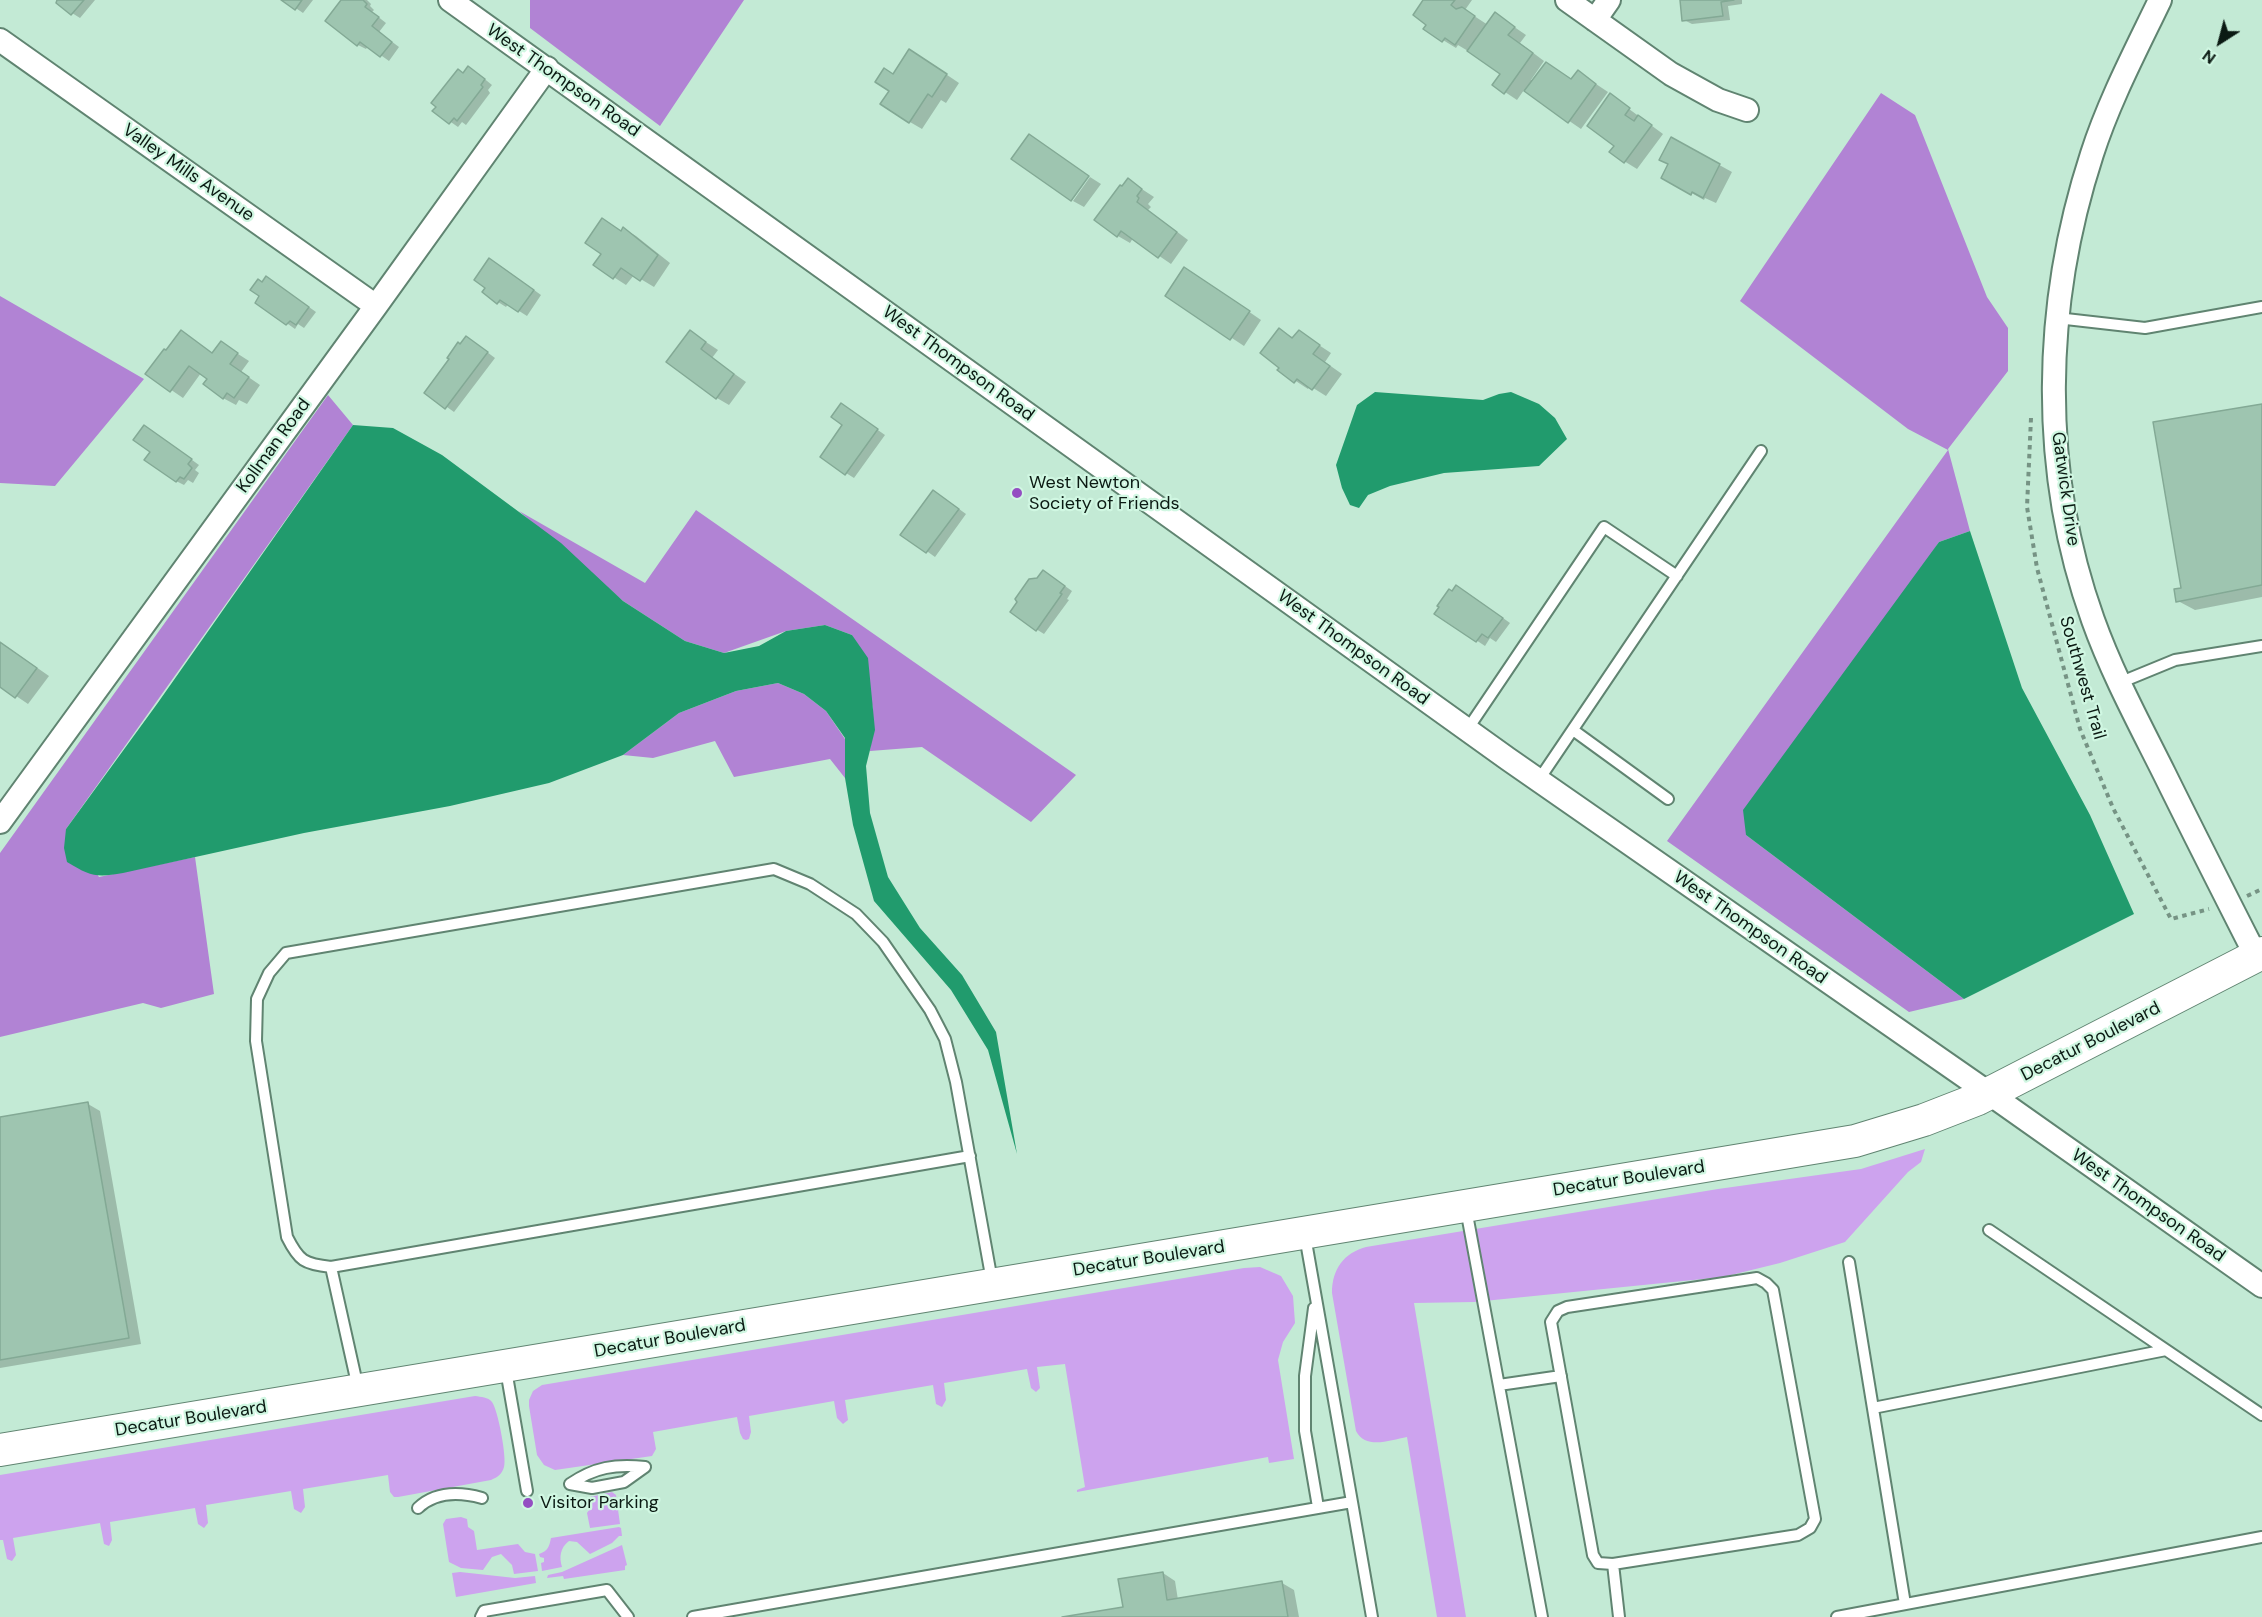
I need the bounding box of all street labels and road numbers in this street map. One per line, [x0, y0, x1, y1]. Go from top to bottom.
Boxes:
street label: West Thompson Road [482, 20, 644, 142]
street label: Valley Mills Avenue [118, 119, 258, 227]
street label: West Thompson Road [878, 302, 1038, 426]
street label: Kollman Road [233, 395, 315, 497]
street label: Gatwick Drive [2046, 431, 2084, 547]
street label: West Thompson Road [1273, 586, 1433, 710]
street label: Southwest Trail [2054, 614, 2110, 742]
street label: West Thompson Road [1669, 867, 1831, 989]
street label: Decatur Boulevard [2018, 998, 2164, 1086]
street label: West Thompson Road [2067, 1145, 2229, 1267]
street label: Decatur Boulevard [1552, 1156, 1706, 1202]
street label: Decatur Boulevard [1072, 1236, 1226, 1282]
street label: Decatur Boulevard [593, 1315, 747, 1363]
street label: Decatur Boulevard [114, 1396, 268, 1442]

